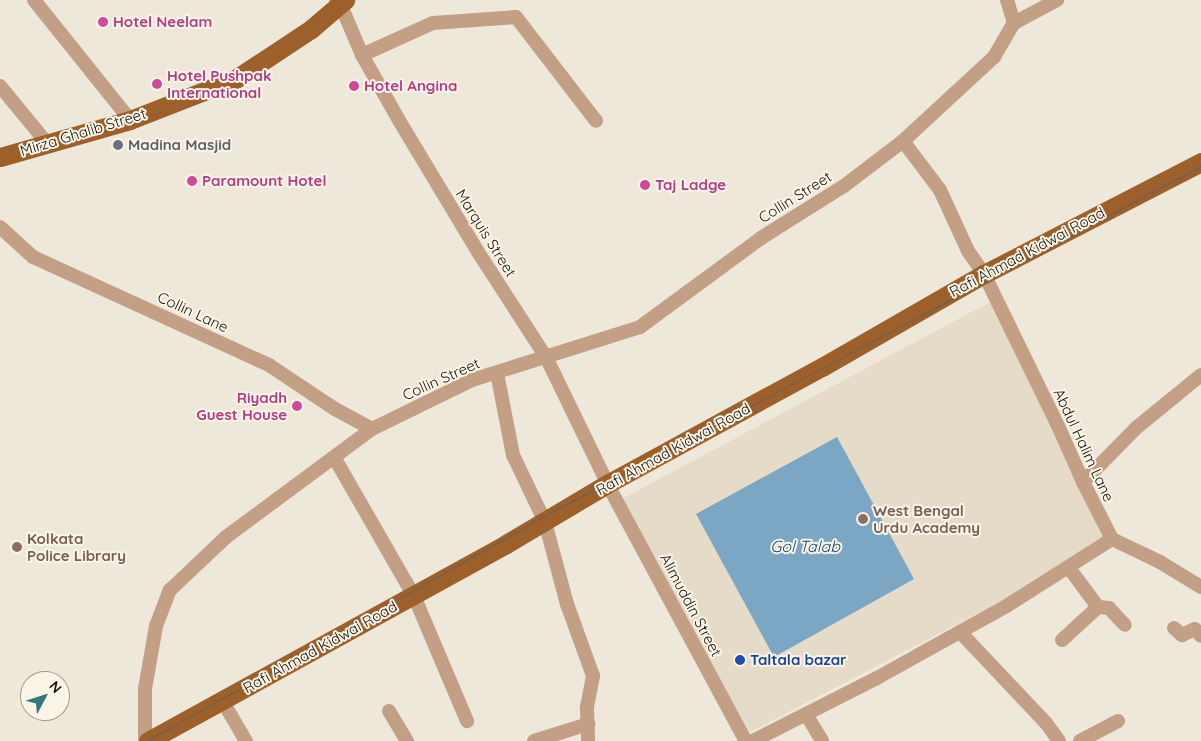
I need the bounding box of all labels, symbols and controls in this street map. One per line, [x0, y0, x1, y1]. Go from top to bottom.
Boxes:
place label: Hotel Neelam [113, 13, 212, 31]
marker: Hotel Neelam [97, 16, 109, 28]
place label: Hotel Pushpak International [167, 66, 271, 101]
place label: Hotel Angina [364, 77, 457, 95]
marker: Hotel Pushpak International [151, 78, 163, 90]
marker: Hotel Angina [348, 80, 360, 92]
street label: Mirza Ghalib Street [18, 104, 148, 160]
place label: Madina Masjid [128, 136, 231, 154]
marker: Madina Masjid [112, 139, 124, 151]
street label: Collin Street [755, 167, 835, 227]
place label: Paramount Hotel [202, 172, 327, 190]
marker: Paramount Hotel [186, 175, 198, 187]
place label: Taj Ladge [655, 176, 726, 194]
marker: Taj Ladge [639, 179, 651, 191]
street label: Marquis Street [452, 186, 520, 280]
street label: Rafi Ahmad Kidwai Road [946, 203, 1108, 301]
street label: Collin Lane [155, 288, 231, 336]
street label: Collin Street [400, 354, 482, 404]
street label: Abdul Halim Lane [1050, 386, 1118, 504]
place label: Riyadh Guest House [196, 388, 287, 423]
street label: Rafi Ahmad Kidwai Road [593, 399, 753, 499]
marker: Riyadh Guest House [291, 400, 303, 412]
place label: West Bengal Urdu Academy [873, 501, 980, 536]
marker: West Bengal Urdu Academy [857, 513, 869, 525]
place label: Kolkata Police Library [27, 529, 126, 564]
water label: Gol Talab [770, 536, 840, 556]
marker: Kolkata Police Library [11, 541, 23, 553]
street label: Alimuddin Street [656, 551, 726, 659]
street label: Rafi Ahmad Kidwai Road [240, 597, 400, 697]
place label: Taltala bazar [750, 651, 847, 669]
marker: Taltala bazar [734, 654, 746, 666]
north arrow [20, 671, 70, 721]
text: N [46, 677, 66, 697]

